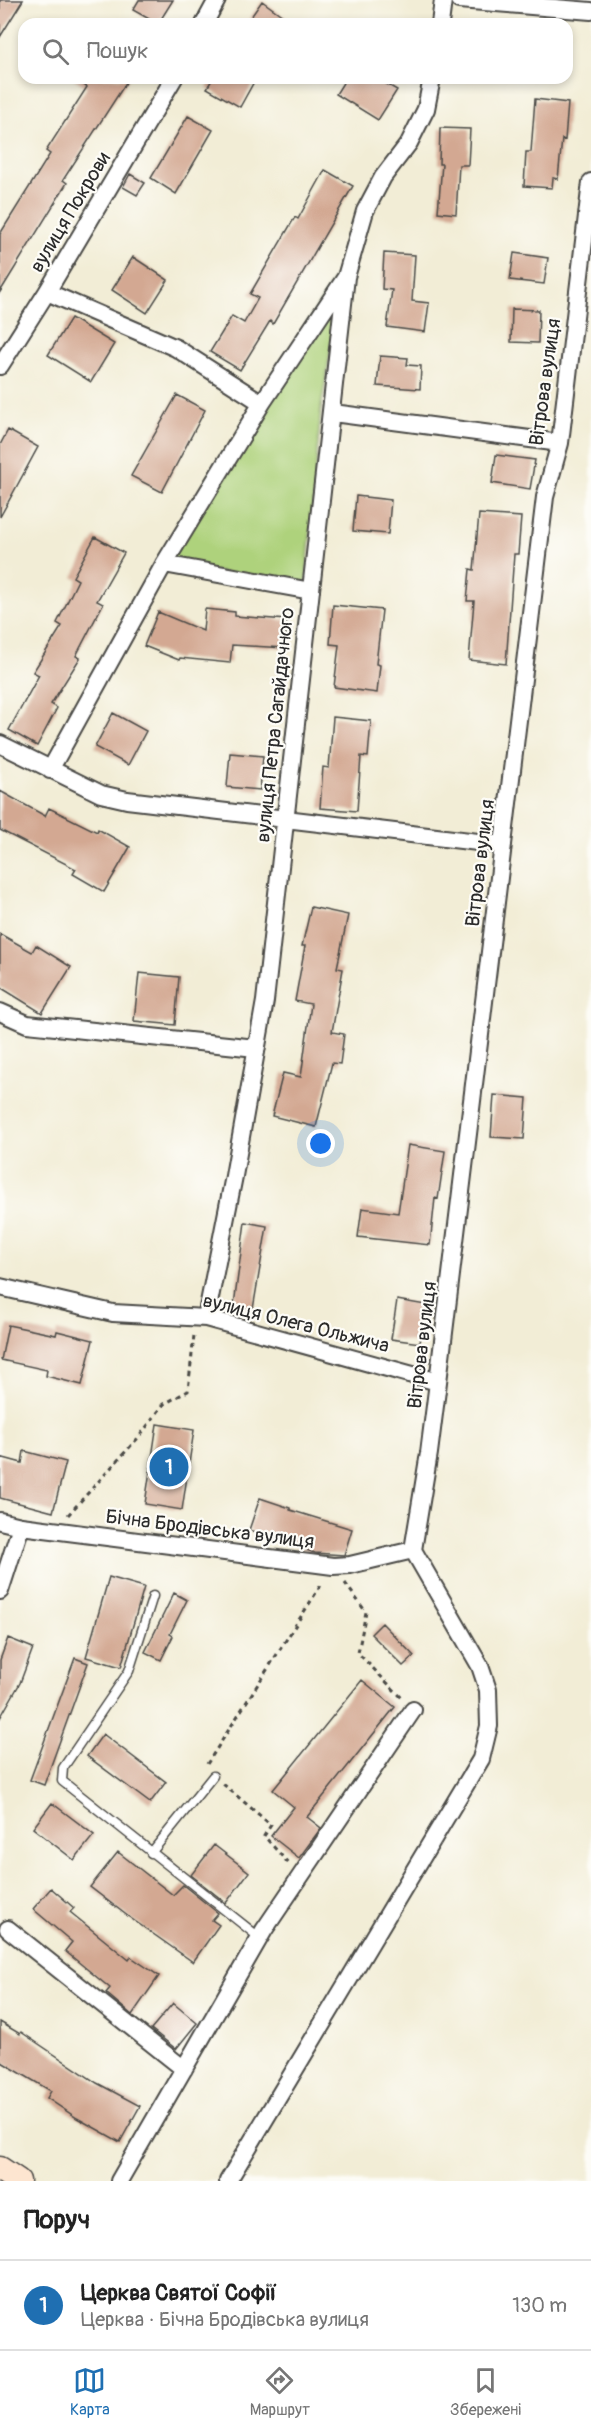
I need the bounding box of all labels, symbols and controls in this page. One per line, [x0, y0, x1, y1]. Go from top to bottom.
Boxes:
search box [18, 18, 573, 84]
icon: search [39, 35, 72, 68]
text: Пошук [87, 37, 148, 65]
street label: вулиця Покрови [24, 147, 116, 277]
street label: Вітрова вулиця [524, 317, 566, 447]
street label: вулиця Петра Сагайдачного [250, 606, 300, 844]
street label: Вітрова вулиця [460, 798, 500, 928]
your location [306, 1129, 335, 1158]
street label: Вітрова вулиця [402, 1280, 442, 1410]
street label: вулиця Олега Ольжича [200, 1288, 392, 1358]
pin: 1 [150, 1444, 188, 1490]
street label: Бічна Бродівська вулиця [104, 1504, 316, 1554]
text: Поруч [24, 2204, 90, 2236]
text: Церква Святої Софії [81, 2279, 277, 2307]
text: 1 [40, 2293, 47, 2318]
text: 130 m [512, 2293, 567, 2318]
text: Церква · Бічна Бродівська вулиця [81, 2307, 369, 2332]
tab: Карта [70, 2364, 110, 2420]
tab: Маршрут [250, 2364, 310, 2420]
tab: Збережені [450, 2364, 521, 2420]

